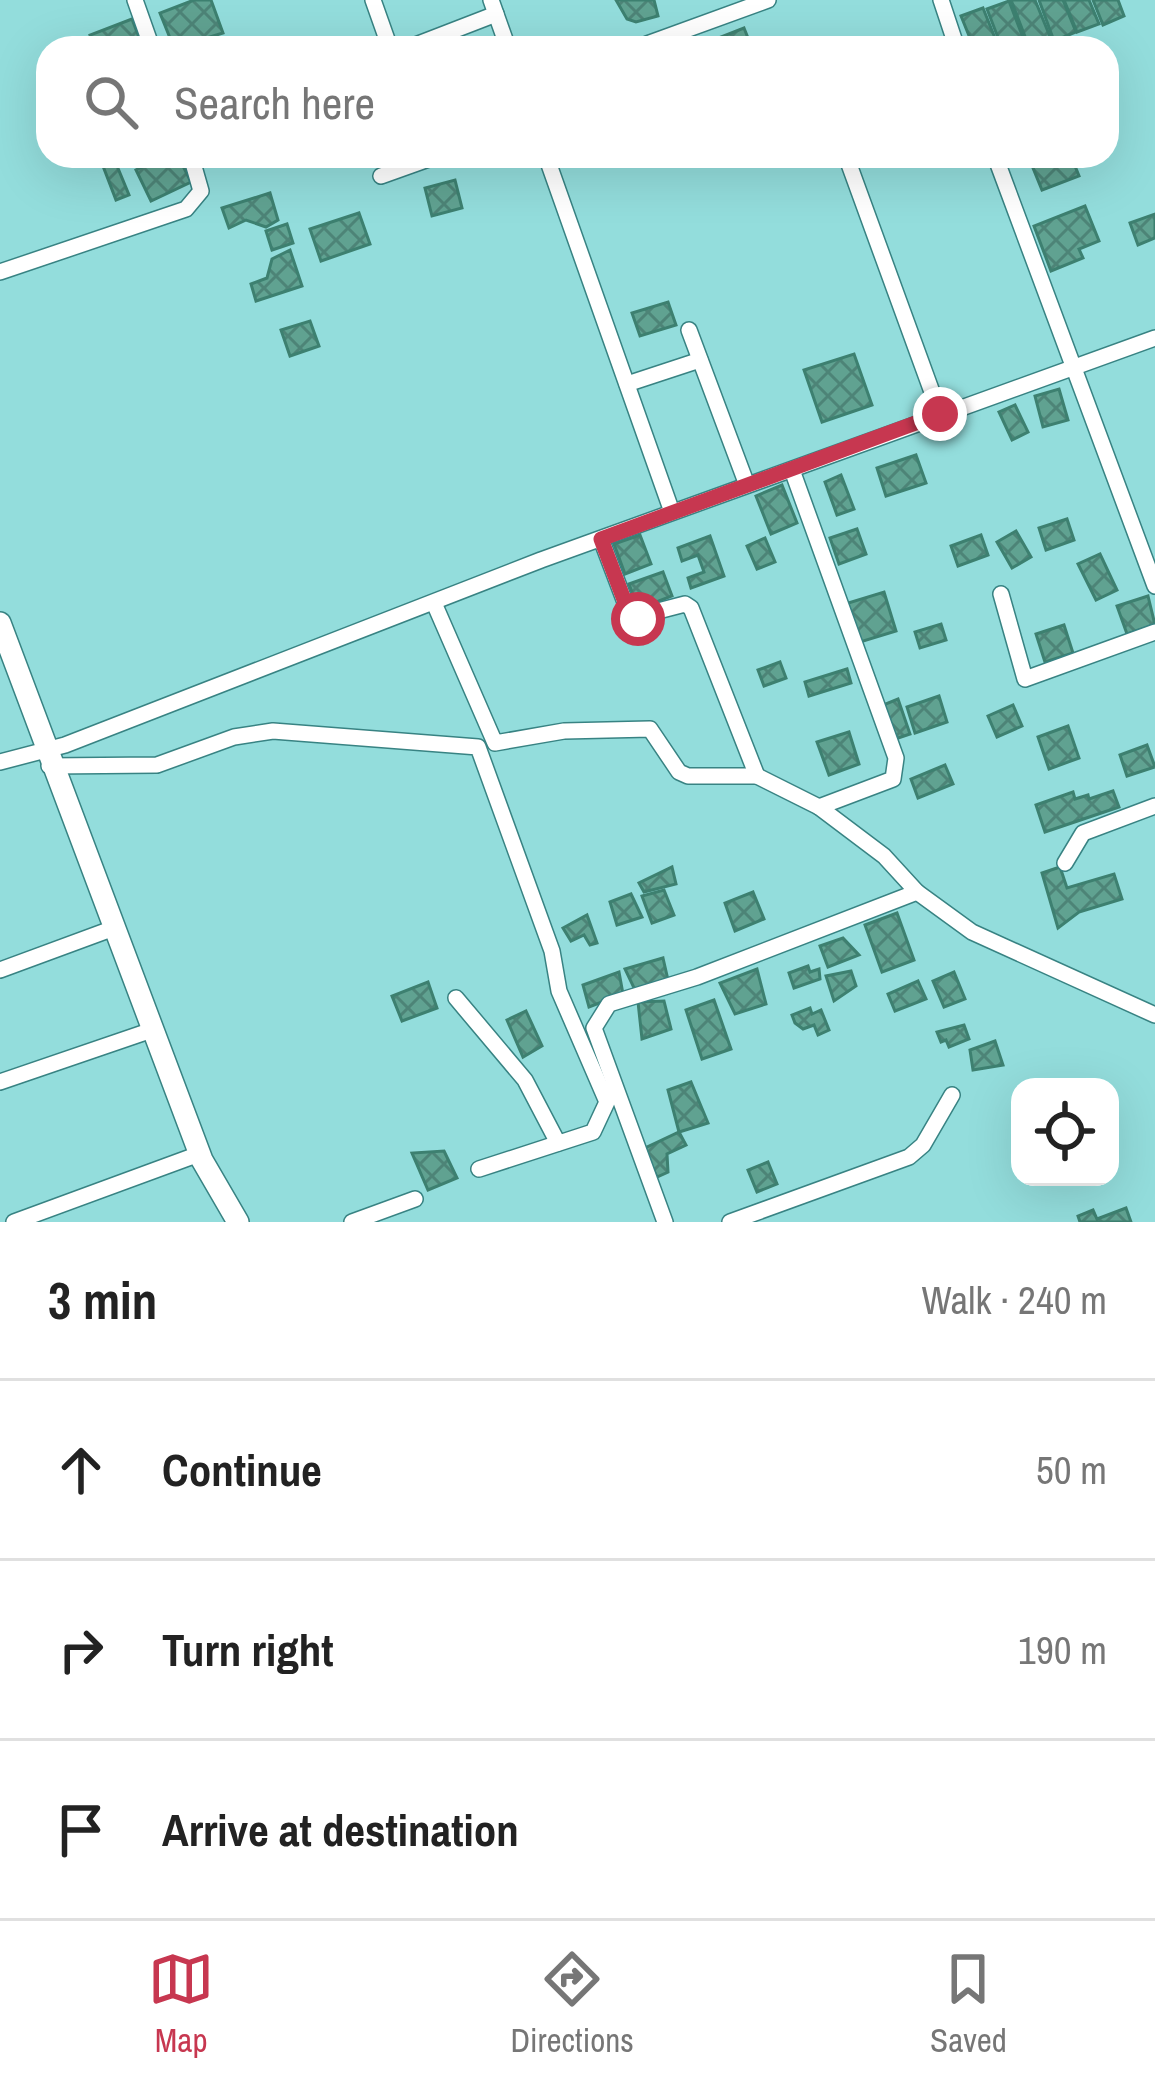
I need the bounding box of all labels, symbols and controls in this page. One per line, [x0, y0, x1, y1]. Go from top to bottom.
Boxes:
search box [36, 36, 1119, 168]
icon: search [78, 69, 144, 135]
text: Search here [174, 72, 375, 133]
route end [913, 387, 967, 441]
route start [611, 592, 665, 646]
map controls [1011, 1078, 1119, 1186]
button: locate [1011, 1078, 1119, 1186]
text: 3 min [48, 1266, 157, 1335]
text: Walk · 240 m [922, 1274, 1107, 1326]
icon: ahead [48, 1437, 114, 1503]
text: Continue [162, 1439, 322, 1500]
text: 50 m [1036, 1444, 1107, 1496]
icon: right [48, 1617, 114, 1683]
text: Turn right [162, 1619, 334, 1680]
text: 190 m [1018, 1624, 1107, 1676]
icon: arrive [48, 1797, 114, 1863]
text: Arrive at destination [162, 1799, 519, 1860]
tab: Map [148, 1946, 214, 2062]
tab: Directions [510, 1946, 634, 2062]
tab: Saved [930, 1946, 1007, 2062]

